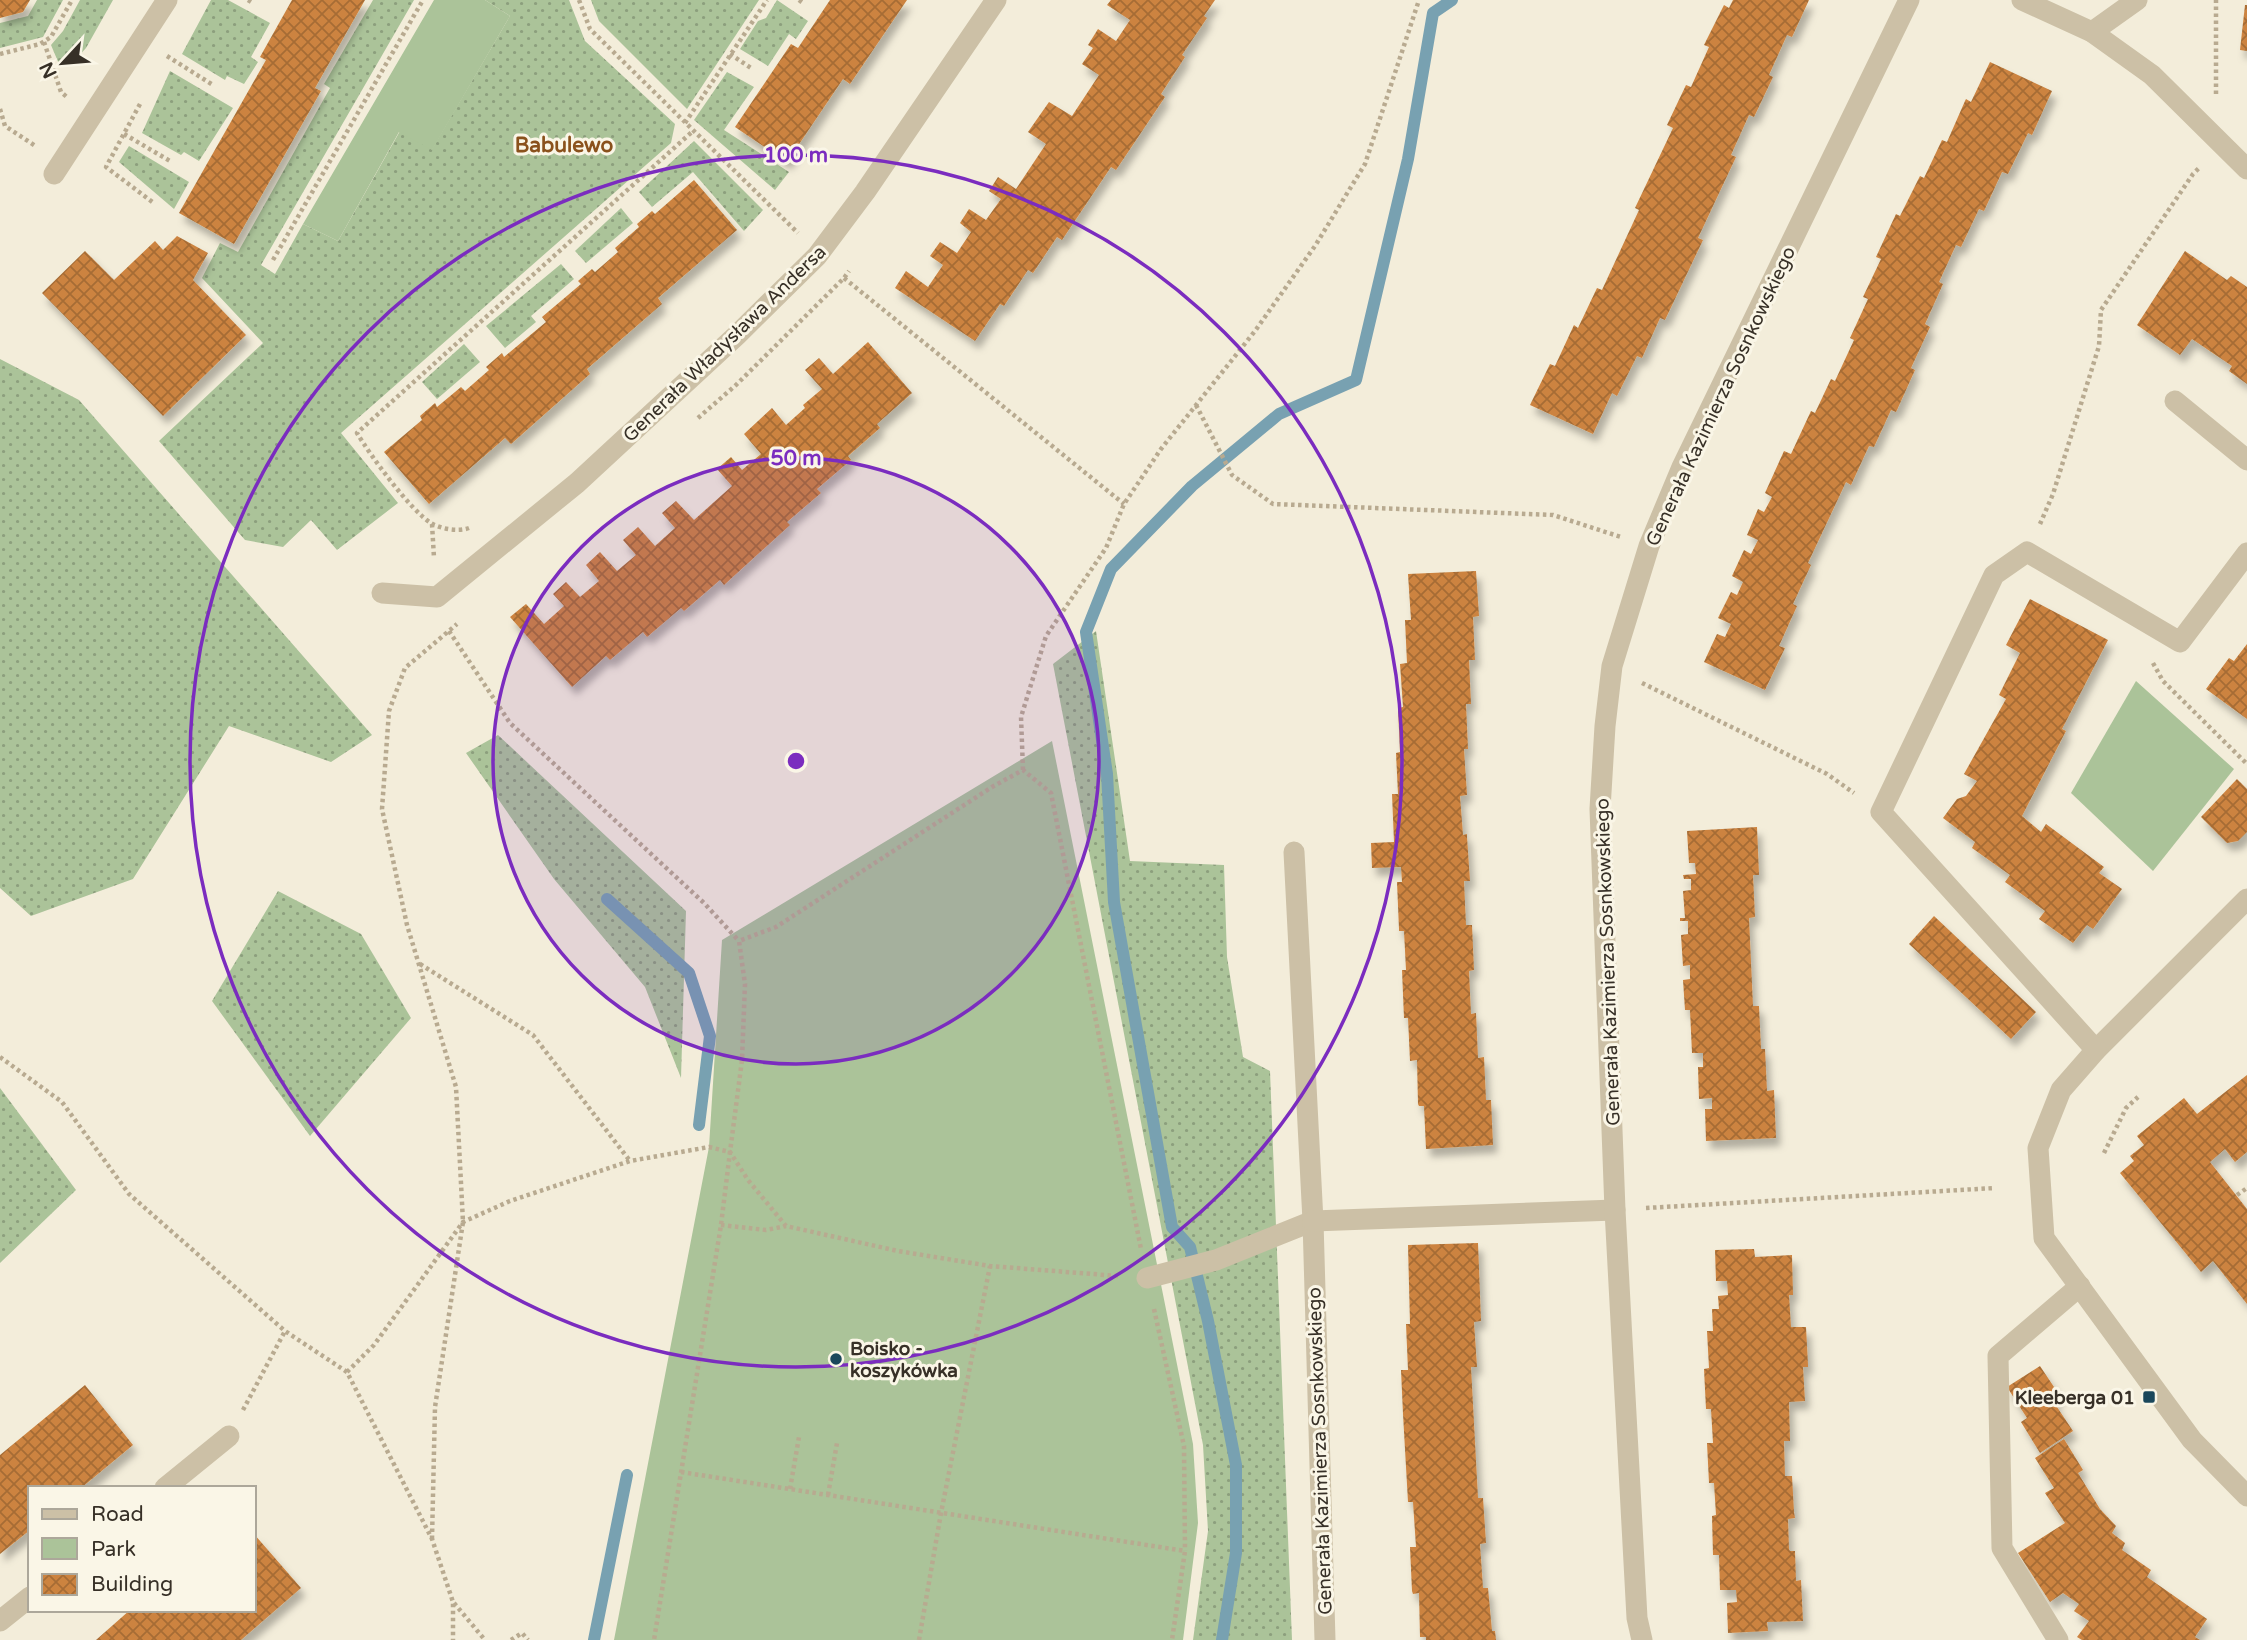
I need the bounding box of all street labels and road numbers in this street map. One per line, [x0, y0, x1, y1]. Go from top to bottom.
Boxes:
street label: Generała Władysława Andersa [619, 241, 831, 447]
street label: Generała Kazimierza Sosnkowskiego [1642, 243, 1800, 550]
street label: Generała Kazimierza Sosnkowskiego [1591, 798, 1625, 1126]
street label: Generała Kazimierza Sosnkowskiego [1303, 1287, 1337, 1615]

